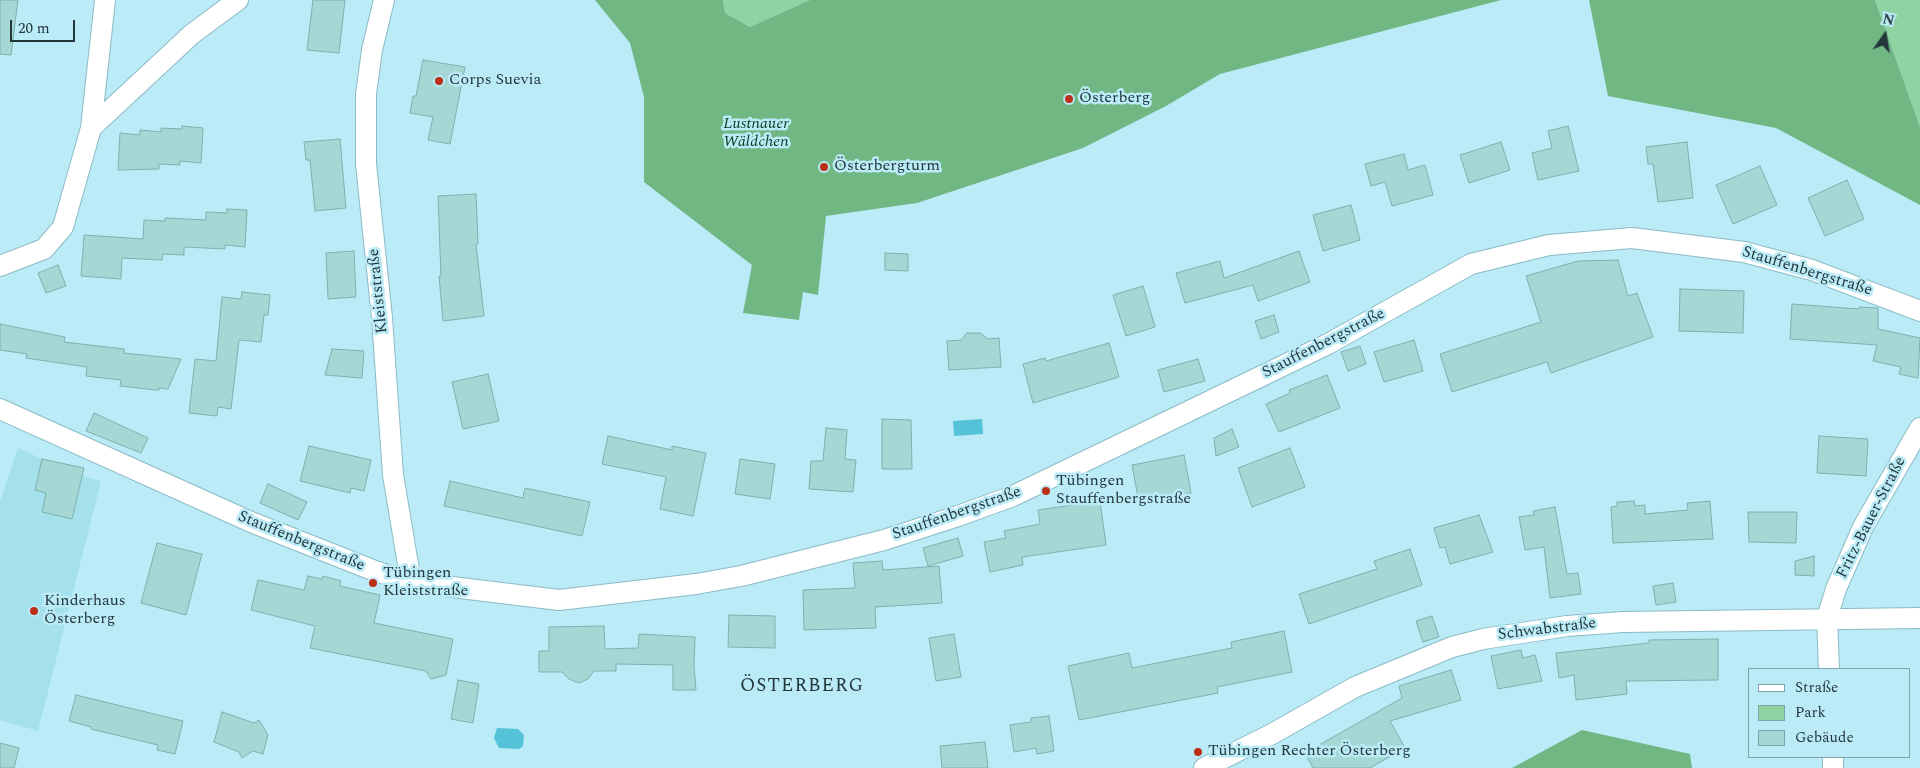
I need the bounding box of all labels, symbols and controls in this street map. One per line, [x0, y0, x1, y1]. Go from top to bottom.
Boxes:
text: N [1881, 8, 1896, 31]
scale bar [12, 10, 78, 42]
north arrow [1860, 10, 1910, 60]
text: 20 m [18, 17, 50, 40]
place label: Corps Suevia [449, 71, 541, 91]
marker: Corps Suevia [433, 75, 445, 87]
place label: Österberg [1079, 89, 1150, 109]
marker: Österberg [1063, 93, 1075, 105]
park label: Lustnauer Wäldchen [723, 115, 789, 153]
place label: Österbergturm [834, 157, 940, 177]
marker: Österbergturm [818, 161, 830, 173]
street label: Stauffenbergstraße [1740, 243, 1874, 301]
street label: Kleiststraße [365, 248, 393, 334]
street label: Stauffenbergstraße [1260, 305, 1388, 383]
street label: Fritz-Bauer-Straße [1833, 454, 1911, 582]
place label: Tübingen Stauffenbergstraße [1056, 472, 1191, 510]
street label: Stauffenbergstraße [890, 483, 1024, 545]
marker: Tübingen Stauffenbergstraße [1040, 485, 1052, 497]
street label: Stauffenbergstraße [235, 508, 367, 576]
place label: Tübingen Kleiststraße [383, 564, 468, 602]
marker: Tübingen Kleiststraße [367, 577, 379, 589]
place label: Kinderhaus Österberg [44, 592, 126, 630]
marker: Kinderhaus Österberg [28, 605, 40, 617]
street label: Schwabstraße [1497, 614, 1597, 646]
legend [1748, 668, 1910, 758]
district label: ÖSTERBERG [739, 676, 865, 698]
text: Straße [1795, 676, 1838, 699]
text: Park [1795, 701, 1826, 724]
text: Gebäude [1795, 726, 1854, 749]
place label: Tübingen Rechter Österberg [1208, 742, 1411, 762]
marker: Tübingen Rechter Österberg [1192, 746, 1204, 758]

